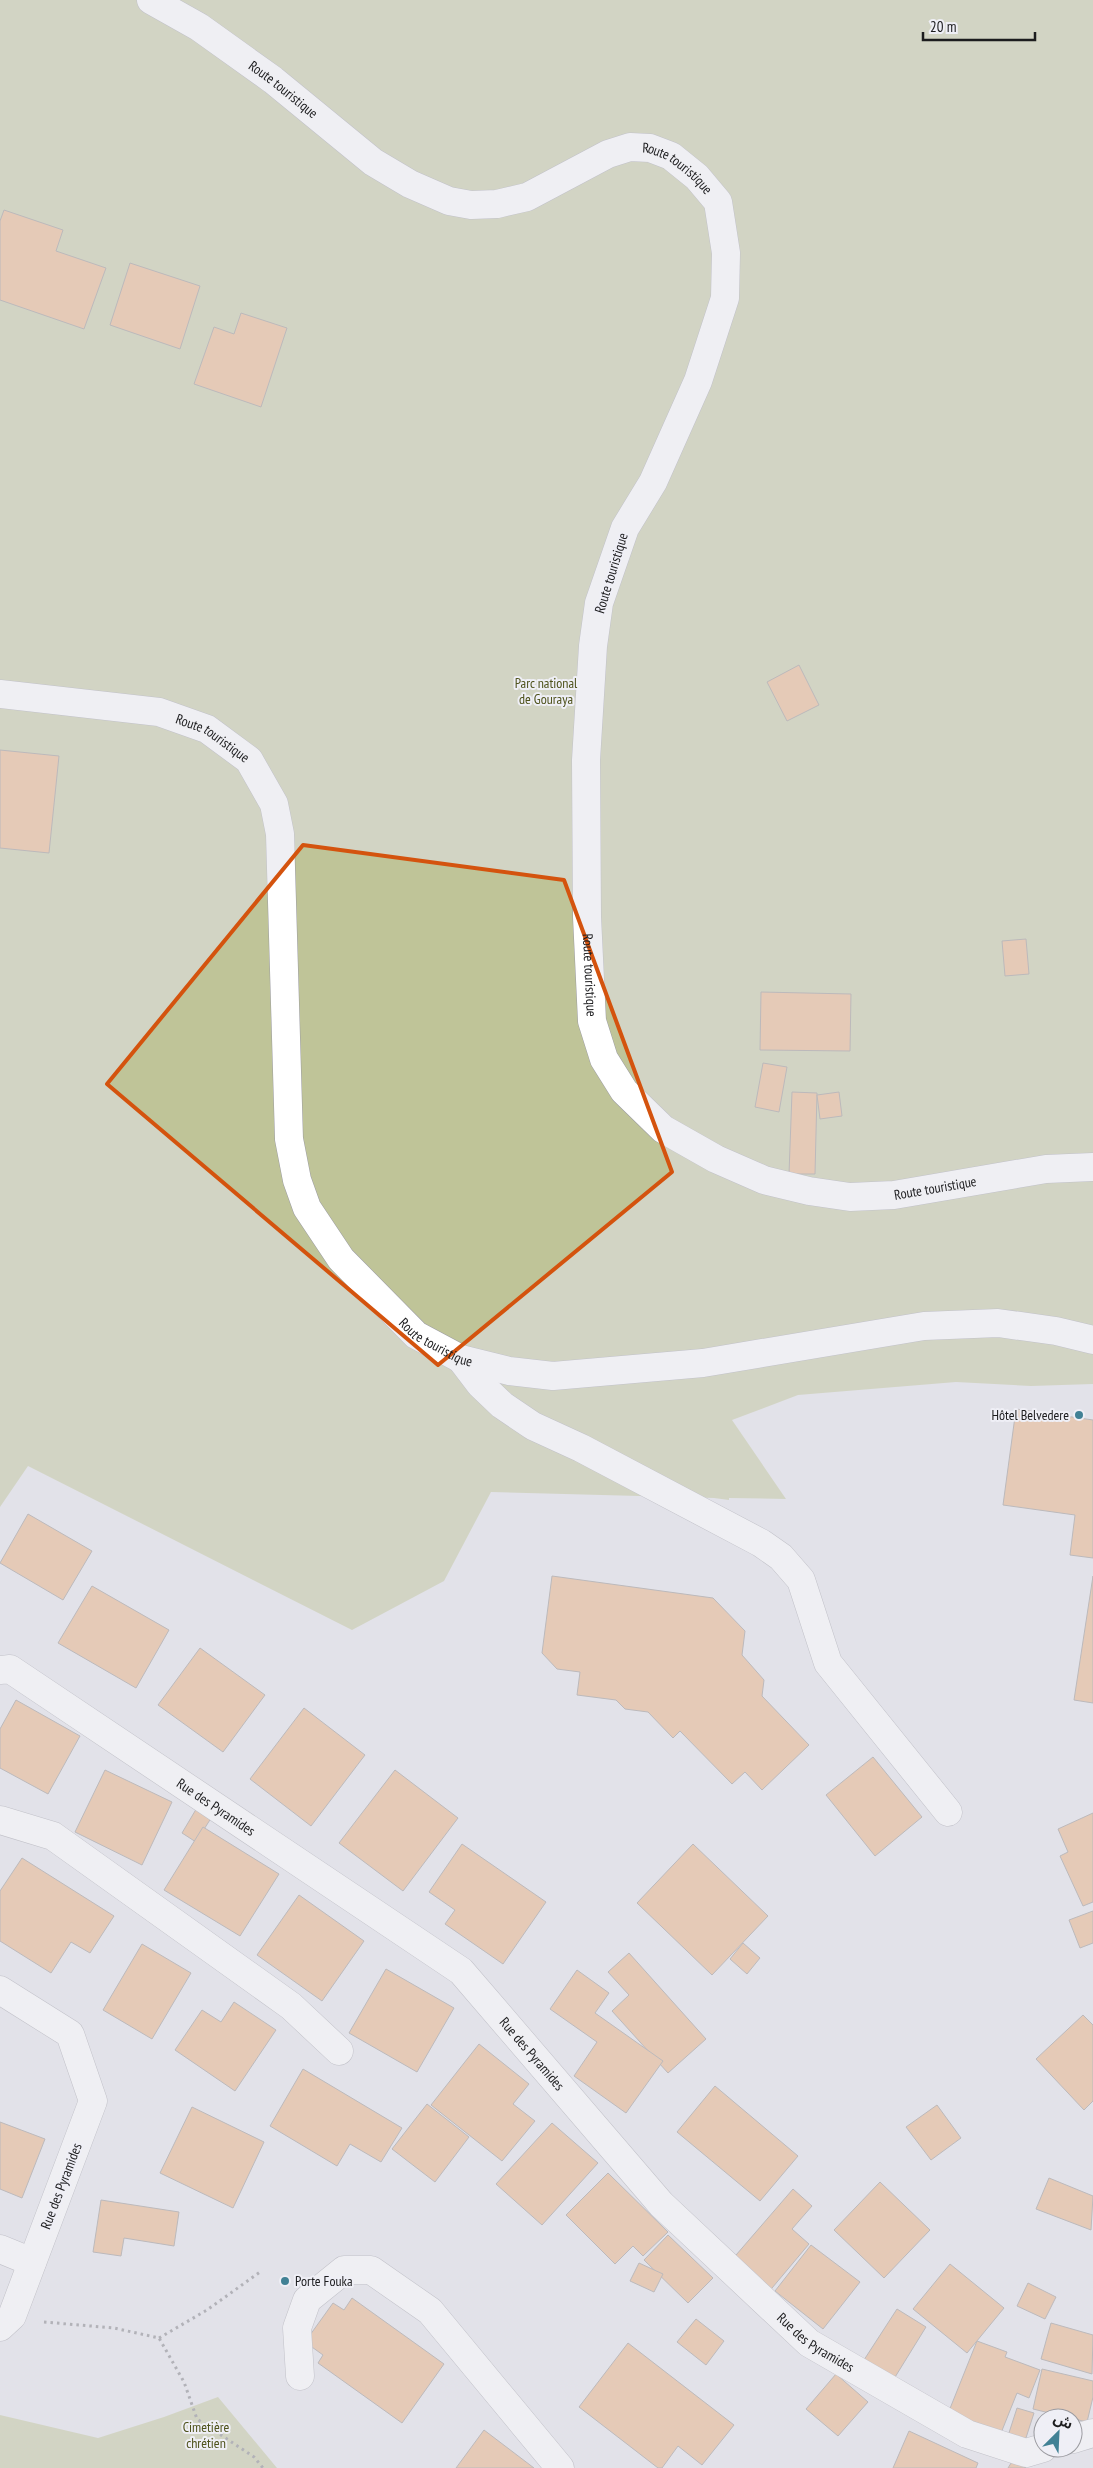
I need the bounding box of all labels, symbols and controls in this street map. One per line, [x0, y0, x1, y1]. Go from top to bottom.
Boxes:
scale bar [923, 10, 1036, 42]
text: 20 m [930, 17, 956, 36]
street label: Route touristique [245, 57, 322, 122]
street label: Route touristique [642, 139, 717, 198]
street label: Route touristique [590, 530, 632, 615]
park label: Parc national de Gouraya [515, 674, 578, 708]
street label: Route touristique [173, 710, 253, 766]
street label: Route touristique [579, 933, 601, 1017]
street label: Route touristique [893, 1172, 978, 1204]
street label: Route touristique [395, 1314, 475, 1371]
place label: Hôtel Belvedere [991, 1406, 1069, 1424]
marker: Hôtel Belvedere [1073, 1409, 1085, 1421]
street label: Rue des Pyramides [173, 1774, 259, 1840]
street label: Rue des Pyramides [496, 2013, 569, 2094]
street label: Rue des Pyramides [36, 2140, 86, 2232]
place label: Porte Fouka [295, 2272, 353, 2290]
marker: Porte Fouka [279, 2275, 291, 2287]
street label: Rue des Pyramides [773, 2309, 858, 2376]
north arrow [1033, 2408, 1083, 2458]
text: ش [1051, 2409, 1076, 2433]
park label: Cimetière chrétien [183, 2418, 230, 2452]

